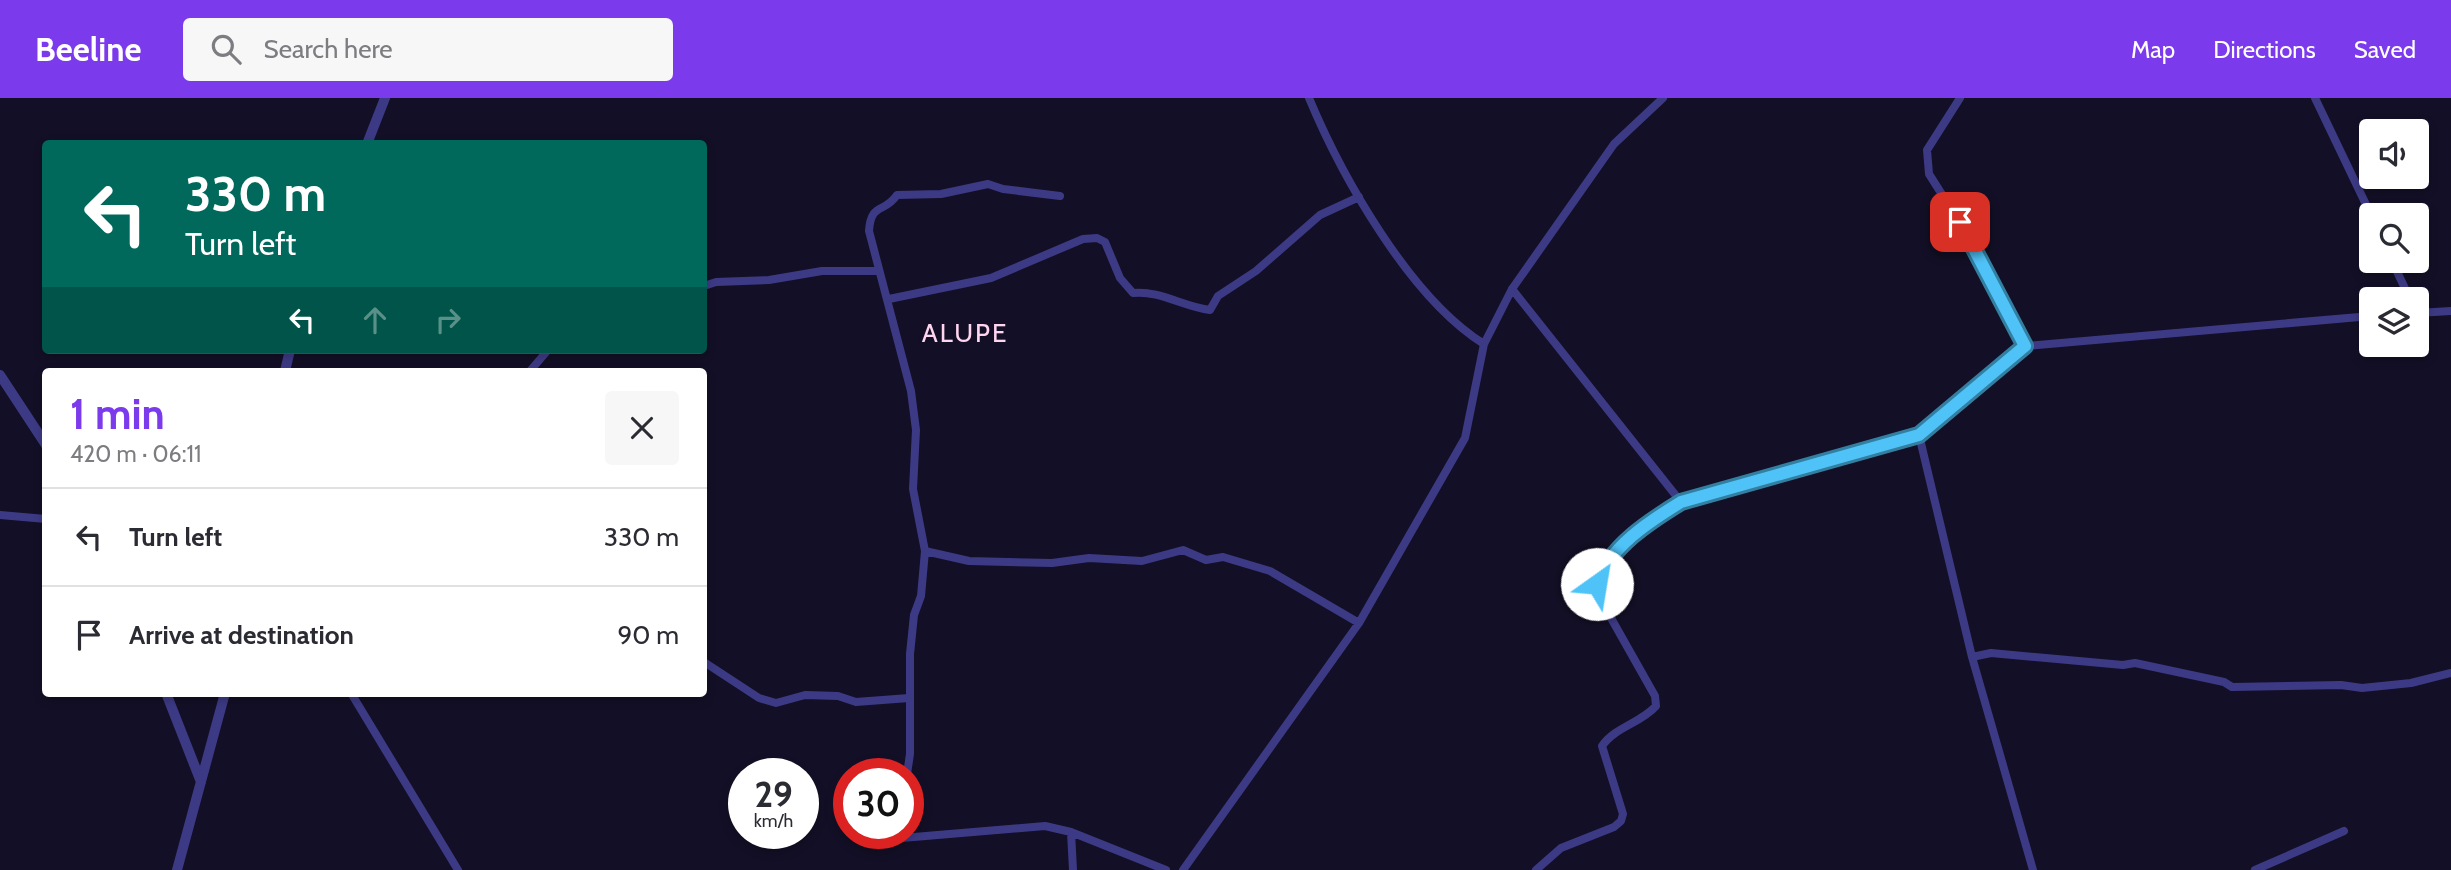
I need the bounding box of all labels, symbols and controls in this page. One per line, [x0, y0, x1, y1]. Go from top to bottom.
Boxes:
search box [183, 18, 673, 81]
text: Beeline [35, 29, 141, 69]
icon: search [207, 30, 245, 68]
text: Search here [263, 33, 393, 65]
text: Map [2131, 35, 2175, 64]
text: Directions [2213, 35, 2316, 64]
text: Saved [2354, 35, 2416, 64]
map controls [2359, 119, 2429, 357]
button: sound [2359, 119, 2429, 189]
text: 330 m [185, 164, 326, 223]
icon: left [70, 168, 161, 259]
pin [1930, 192, 1990, 252]
icon: arrive [1941, 203, 1979, 241]
button: search [2359, 203, 2429, 273]
text: Turn left [185, 224, 296, 263]
button: layers [2359, 287, 2429, 357]
icon: left [283, 301, 321, 339]
icon: ahead [356, 301, 394, 339]
icon: right [429, 301, 467, 339]
district label: ALUPE [922, 317, 1008, 349]
text: 1 min [70, 388, 165, 440]
button: close [605, 391, 679, 465]
text: 420 m · 06:11 [70, 440, 201, 468]
icon: left [70, 518, 108, 556]
text: Turn left [129, 521, 222, 553]
text: 330 m [604, 521, 679, 553]
position arrow [1560, 547, 1634, 621]
icon: arrive [70, 616, 108, 654]
text: Arrive at destination [129, 619, 354, 651]
text: 90 m [617, 619, 679, 651]
speed limit sign: 30 [833, 758, 924, 849]
text: 29 [754, 773, 793, 816]
text: km/h [754, 810, 793, 832]

